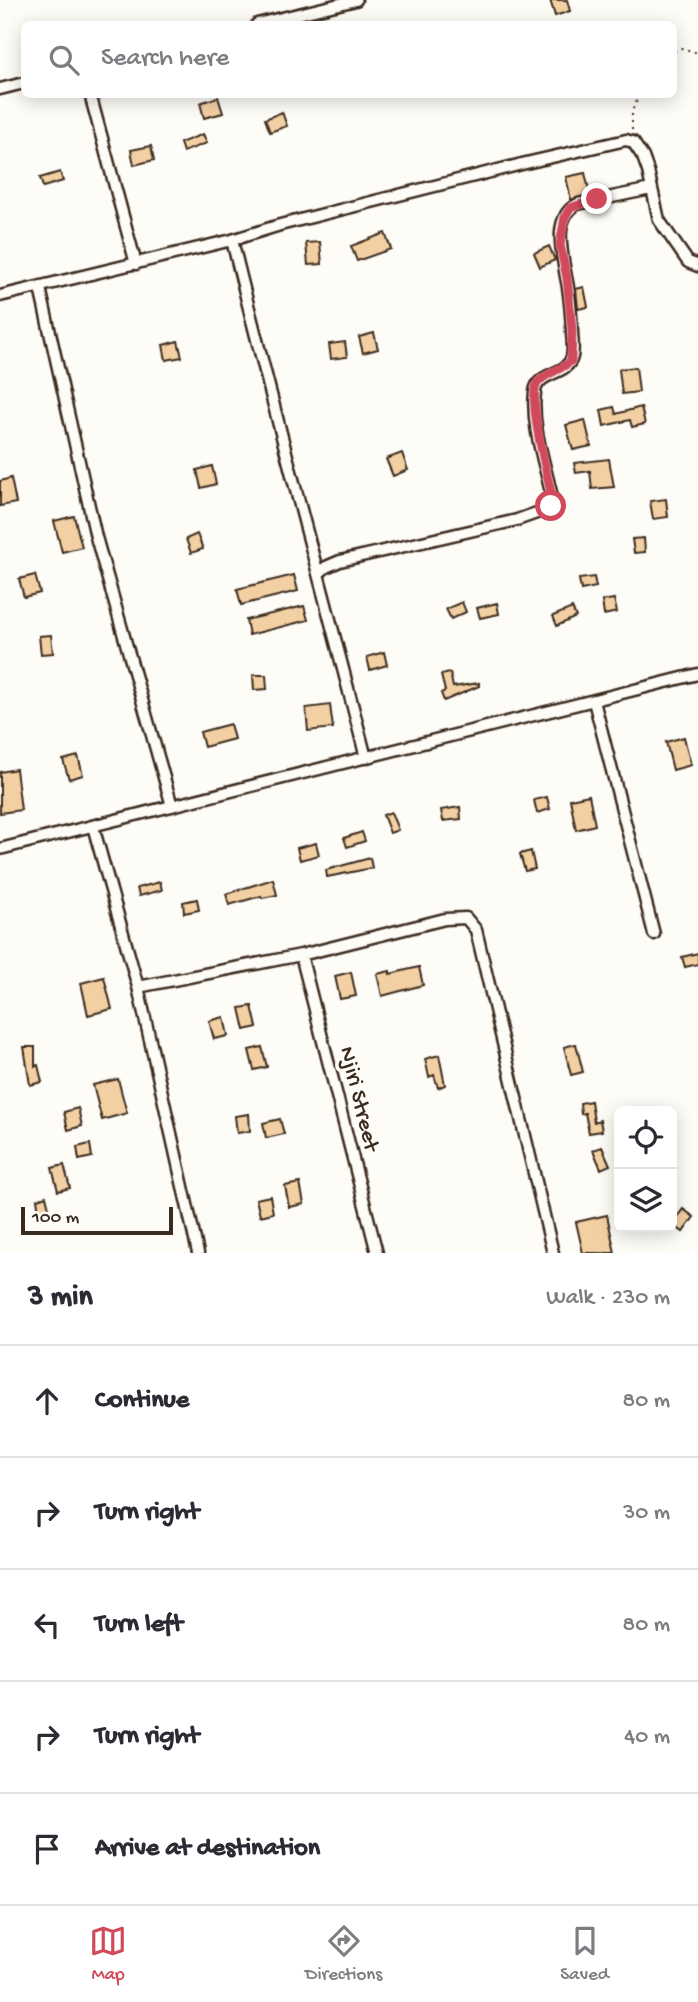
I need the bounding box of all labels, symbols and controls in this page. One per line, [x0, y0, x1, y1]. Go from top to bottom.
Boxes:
search box [21, 21, 677, 98]
icon: search [45, 41, 83, 79]
text: Search here [101, 44, 229, 75]
route end [581, 183, 612, 214]
route start [535, 490, 566, 521]
street label: Njiri Street [332, 1044, 384, 1156]
map controls [614, 1106, 677, 1232]
button: locate [614, 1106, 677, 1169]
button: layers [614, 1169, 677, 1232]
scale bar [21, 1204, 173, 1236]
text: 100 m [32, 1207, 79, 1230]
text: 3 min [28, 1281, 93, 1316]
text: Walk · 230 m [546, 1285, 670, 1312]
icon: ahead [28, 1382, 66, 1420]
text: Continue [95, 1386, 189, 1417]
text: 80 m [623, 1388, 670, 1415]
icon: right [28, 1494, 66, 1532]
text: Turn right [95, 1498, 199, 1529]
text: 30 m [623, 1500, 670, 1527]
icon: left [28, 1606, 66, 1644]
text: Turn left [95, 1610, 183, 1641]
text: 80 m [623, 1612, 670, 1639]
icon: right [28, 1718, 66, 1756]
text: Turn right [95, 1722, 199, 1753]
text: 40 m [624, 1724, 670, 1751]
icon: arrive [28, 1830, 66, 1868]
text: Arrive at destination [95, 1834, 320, 1865]
tab: Map [89, 1922, 127, 1987]
tab: Directions [305, 1922, 382, 1987]
tab: Saved [560, 1922, 609, 1987]

